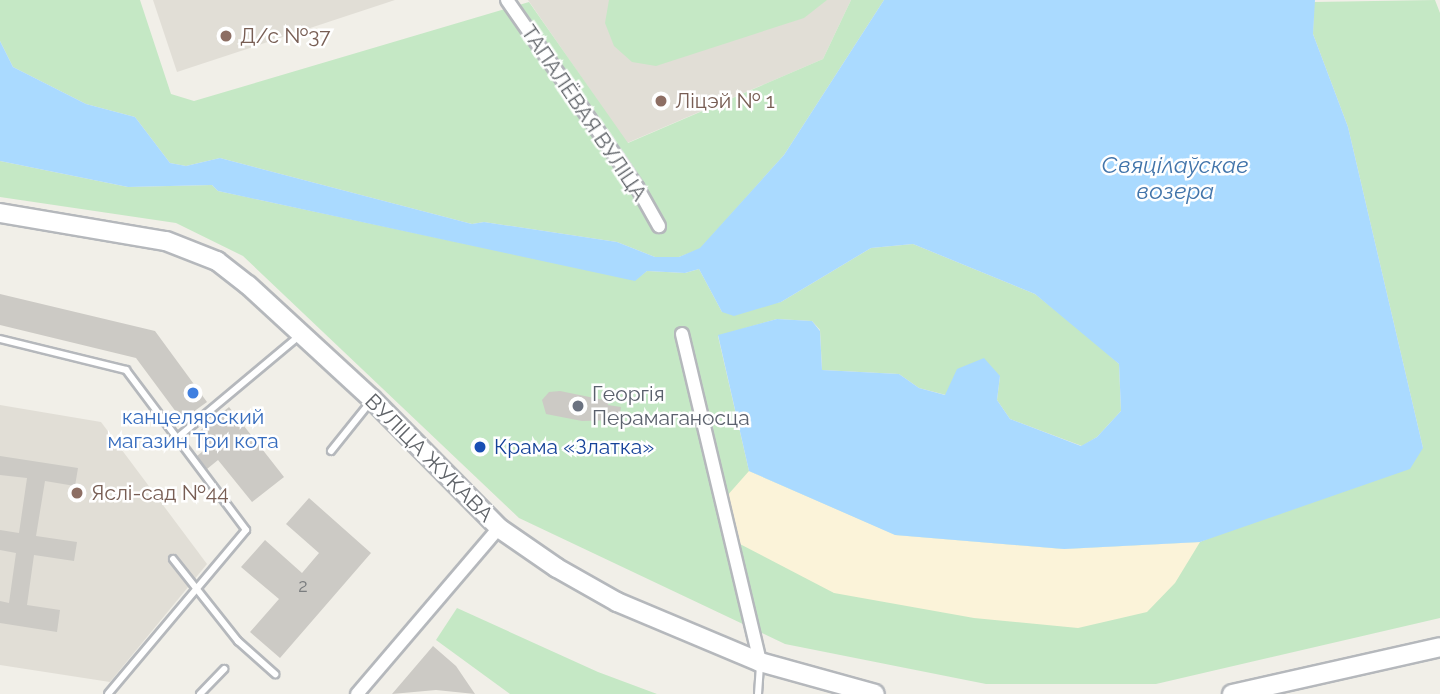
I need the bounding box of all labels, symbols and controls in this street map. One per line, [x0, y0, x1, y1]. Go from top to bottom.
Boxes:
street label: ТАПАЛЁВАЯ ВУЛІЦА [516, 20, 652, 206]
place label: Д/с №37 [240, 23, 331, 49]
marker: Д/с №37 [218, 28, 234, 44]
place label: Ліцэй № 1 [675, 88, 775, 114]
marker: Ліцэй № 1 [653, 93, 669, 109]
water label: Свяцілаўскае возера [1101, 151, 1249, 205]
place label: Георгія Перамаганосца [592, 381, 750, 431]
marker: канцелярский магазин Три кота [185, 385, 201, 401]
street label: ВУЛІЦА ЖУКАВА [360, 389, 498, 527]
marker: Георгія Перамаганосца [570, 398, 586, 414]
place label: канцелярский магазин Три кота [107, 404, 279, 454]
place label: Крама «Златка» [494, 434, 654, 460]
marker: Крама «Златка» [472, 439, 488, 455]
place label: Яслі-сад №44 [91, 480, 229, 506]
marker: Яслі-сад №44 [69, 485, 85, 501]
house number: 2 [298, 575, 308, 597]

